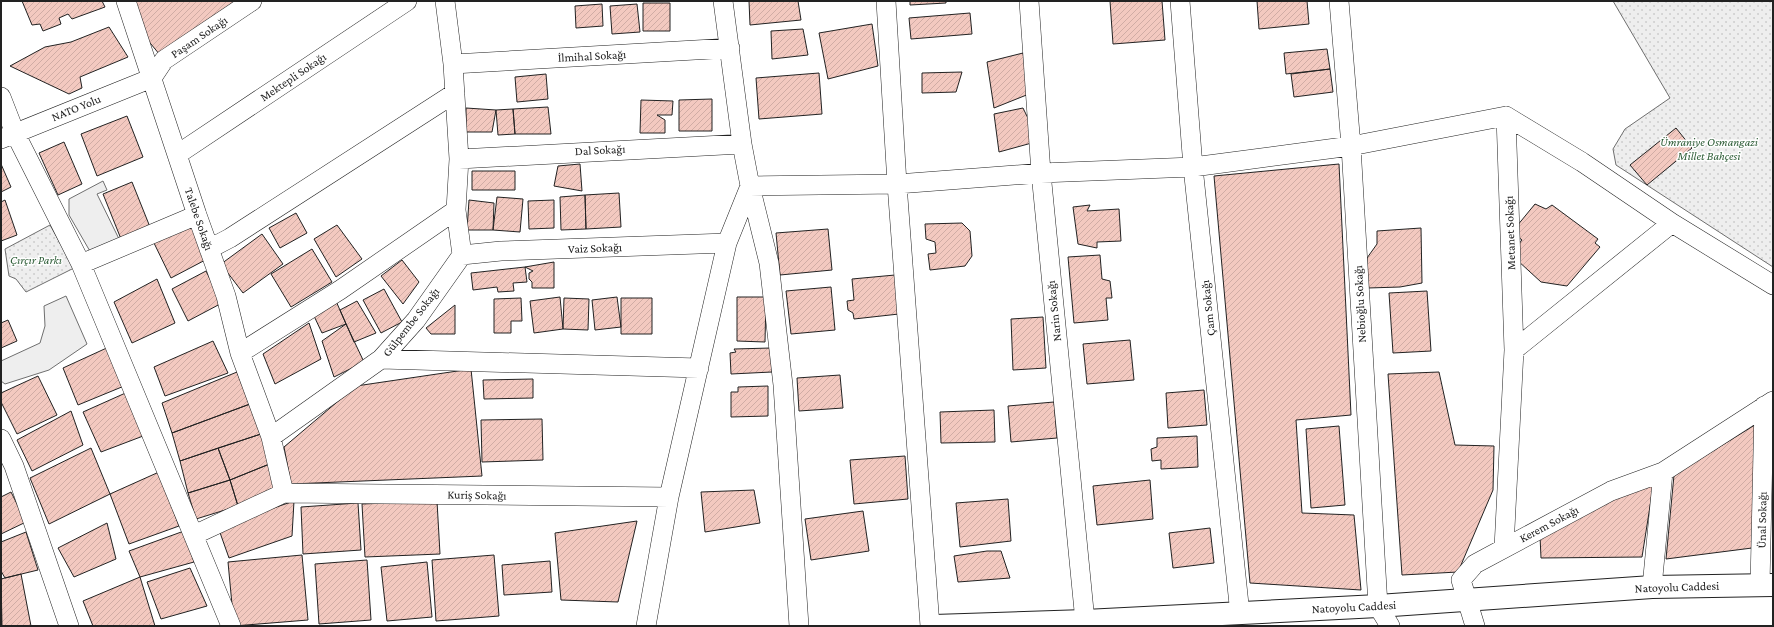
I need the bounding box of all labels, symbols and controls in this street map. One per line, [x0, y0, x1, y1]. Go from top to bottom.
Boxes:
street label: Paşam Sokağı [168, 13, 230, 61]
street label: İlmihal Sokağı [557, 47, 627, 65]
street label: Mektepli Sokağı [257, 50, 329, 104]
street label: NATO Yolu [49, 92, 103, 124]
park label: Ümraniye Osmangazi Millet Bahçesi [1660, 135, 1759, 163]
street label: Dal Sokağı [574, 142, 626, 158]
street label: Talebe Sokağı [182, 186, 216, 252]
street label: Metanet Sokağı [1502, 196, 1518, 270]
street label: Vaiz Sokağı [568, 240, 622, 256]
park label: Çırçır Parkı [10, 253, 62, 267]
street label: Nebioğlu Sokağı [1351, 265, 1369, 343]
street label: Çam Sokağı [1198, 279, 1218, 337]
street label: Narin Sokağı [1044, 280, 1064, 342]
street label: Gülpembe Sokağı [380, 285, 442, 359]
street label: Kuriş Sokağı [447, 487, 507, 503]
street label: Ünal Sokağı [1755, 491, 1769, 549]
street label: Kerem Sokağı [1517, 503, 1581, 545]
street label: Natoyolu Caddesi [1634, 579, 1720, 595]
street label: Natoyolu Caddesi [1311, 598, 1397, 616]

